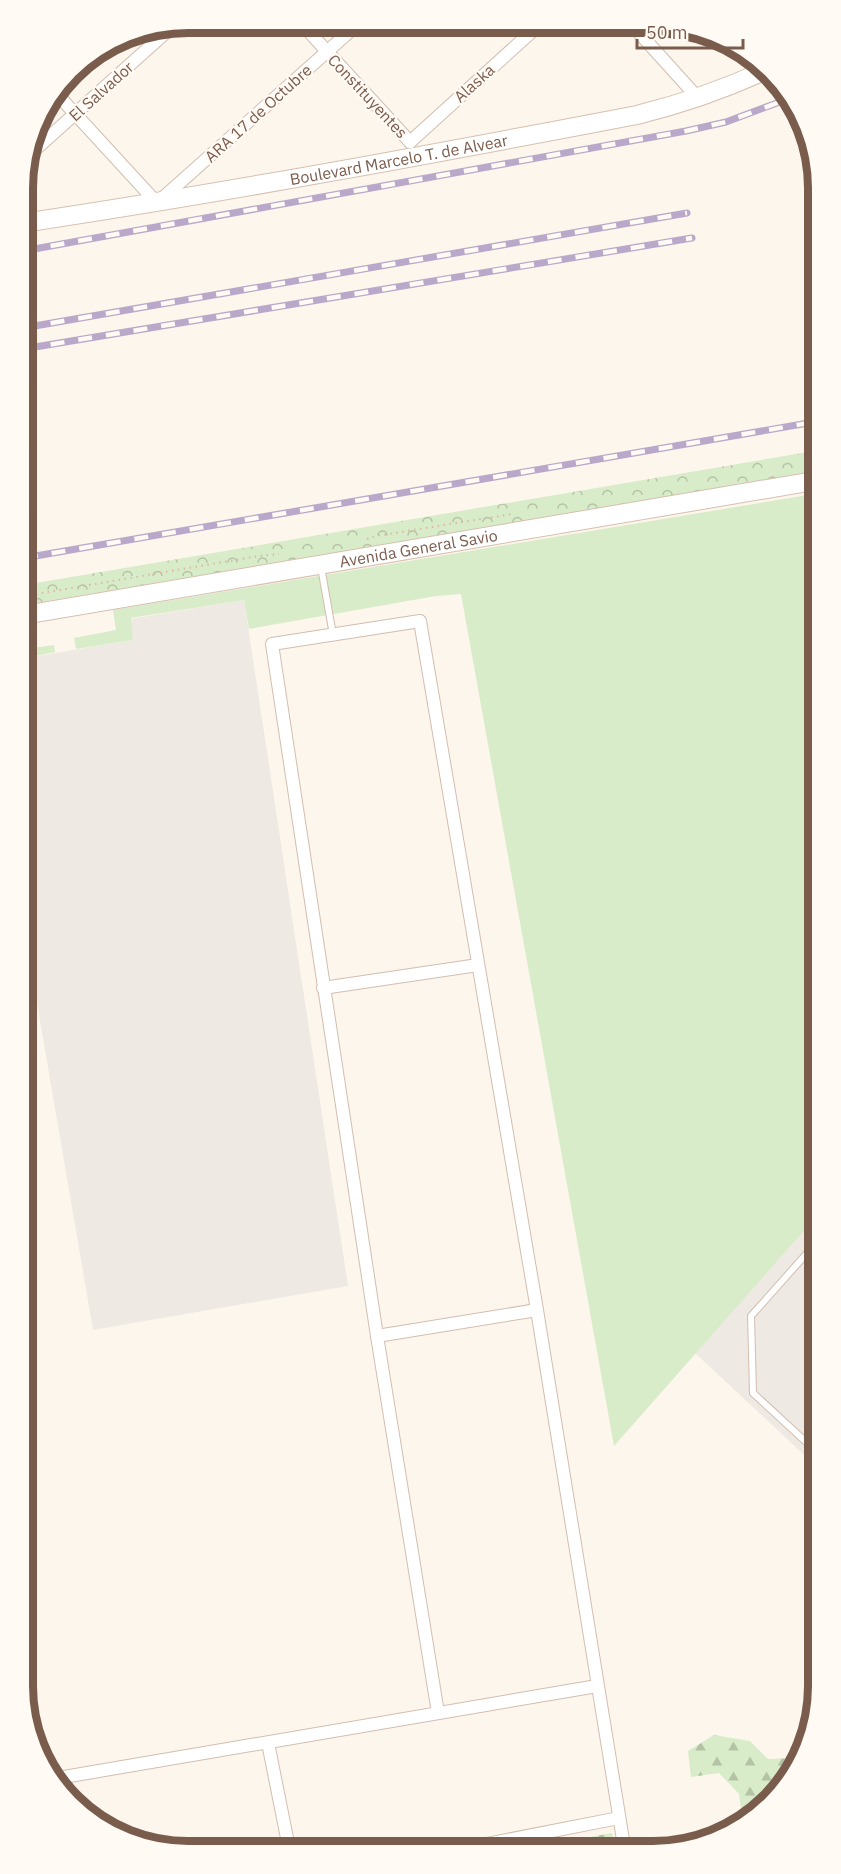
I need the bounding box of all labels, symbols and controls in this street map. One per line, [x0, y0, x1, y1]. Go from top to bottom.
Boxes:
scale bar [637, 12, 744, 50]
text: 50 m [646, 21, 688, 44]
street label: Constituyentes [324, 50, 412, 142]
street label: El Salvador [65, 57, 137, 125]
street label: ARA 17 de Octubre [200, 59, 316, 166]
street label: Alaska [450, 59, 499, 106]
street label: Boulevard Marcelo T. de Alvear [288, 130, 509, 189]
street label: Avenida General Savio [338, 525, 499, 571]

